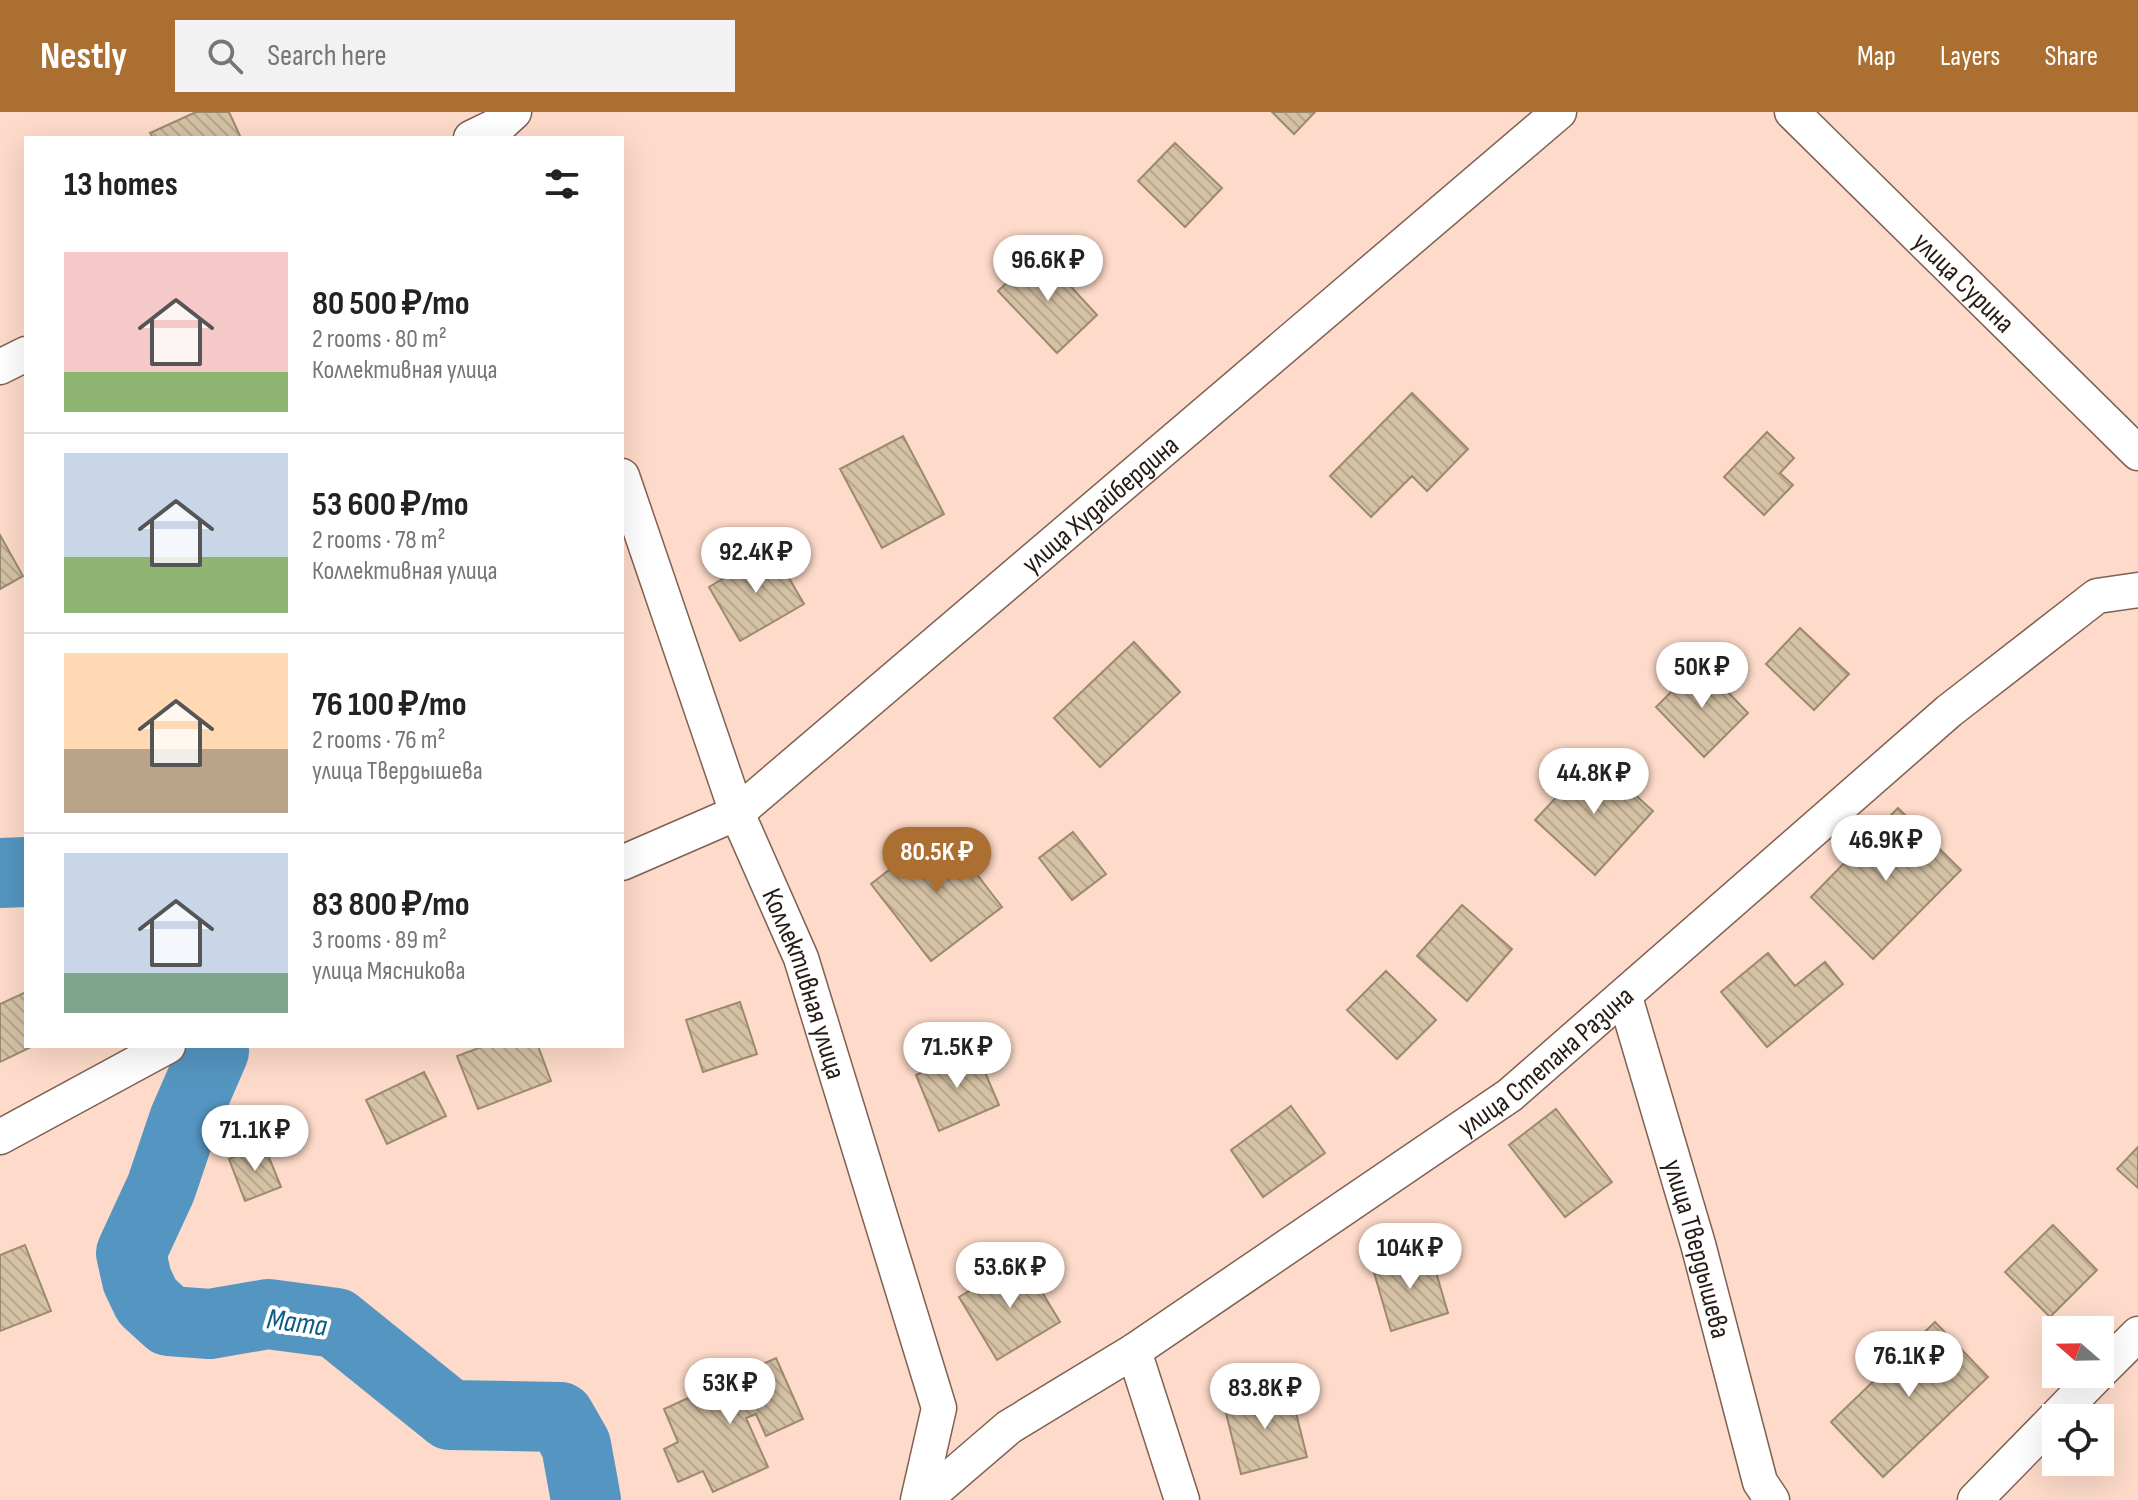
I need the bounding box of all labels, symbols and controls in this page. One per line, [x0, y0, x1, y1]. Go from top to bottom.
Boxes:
search box [175, 20, 735, 92]
text: Nestly [40, 34, 127, 79]
icon: search [203, 34, 247, 78]
text: Search here [267, 38, 386, 74]
text: Map [1857, 40, 1896, 73]
text: Layers [1940, 40, 2000, 73]
text: Share [2044, 40, 2098, 73]
icon: filters [540, 162, 584, 206]
text: 13 homes [64, 164, 178, 205]
street label: улица Сурина [1906, 226, 2021, 340]
pin: 96.6K ₽ [974, 235, 1122, 303]
text: 96.6K ₽ [1011, 245, 1085, 276]
text: 80 500 ₽/mo [312, 283, 470, 324]
icon: home [128, 284, 224, 380]
text: 2 rooms · 80 m² [312, 324, 447, 355]
text: Коллективная улица [312, 355, 498, 386]
street label: улица Худайбердина [1015, 429, 1186, 581]
text: 53 600 ₽/mo [312, 484, 469, 525]
icon: home [128, 485, 224, 581]
text: 2 rooms · 78 m² [312, 525, 446, 556]
pin: 92.4K ₽ [682, 527, 830, 595]
text: 92.4K ₽ [719, 537, 793, 568]
text: Коллективная улица [312, 556, 498, 587]
pin: 50K ₽ [1646, 642, 1758, 710]
text: 50K ₽ [1674, 652, 1730, 683]
text: 76 100 ₽/mo [312, 684, 467, 725]
icon: home [128, 685, 224, 781]
text: 2 rooms · 76 m² [312, 725, 446, 756]
pin: 44.8K ₽ [1520, 748, 1668, 816]
text: улица Твердышева [312, 756, 483, 787]
text: 44.8K ₽ [1557, 758, 1631, 789]
pin: 46.9K ₽ [1812, 815, 1960, 883]
text: 46.9K ₽ [1849, 825, 1923, 856]
pin: 80.5K ₽ [863, 827, 1011, 895]
text: 80.5K ₽ [900, 837, 974, 868]
text: 83 800 ₽/mo [312, 884, 470, 925]
street label: Коллективная улица [754, 884, 852, 1083]
icon: home [128, 885, 224, 981]
text: 3 rooms · 89 m² [312, 925, 447, 956]
text: улица Мясникова [312, 956, 466, 987]
street label: улица Степана Разина [1452, 980, 1641, 1144]
pin: 71.5K ₽ [883, 1022, 1031, 1090]
text: 71.5K ₽ [921, 1032, 993, 1063]
pin: 71.1K ₽ [181, 1105, 329, 1173]
text: 71.1K ₽ [220, 1115, 290, 1146]
street label: улица Твердышева [1656, 1156, 1737, 1342]
pin: 104K ₽ [1345, 1223, 1475, 1291]
text: 104K ₽ [1377, 1233, 1443, 1264]
pin: 53.6K ₽ [936, 1242, 1084, 1310]
text: 53.6K ₽ [974, 1252, 1046, 1283]
water label: Мата [265, 1301, 329, 1345]
north arrow [2042, 1316, 2114, 1388]
map controls [2042, 1316, 2114, 1476]
pin: 76.1K ₽ [1835, 1331, 1983, 1399]
text: 76.1K ₽ [1873, 1341, 1945, 1372]
pin: 53K ₽ [674, 1358, 786, 1426]
pin: 83.8K ₽ [1191, 1363, 1339, 1431]
text: 53K ₽ [702, 1368, 758, 1399]
text: 83.8K ₽ [1228, 1373, 1302, 1404]
button: locate [2042, 1404, 2114, 1476]

